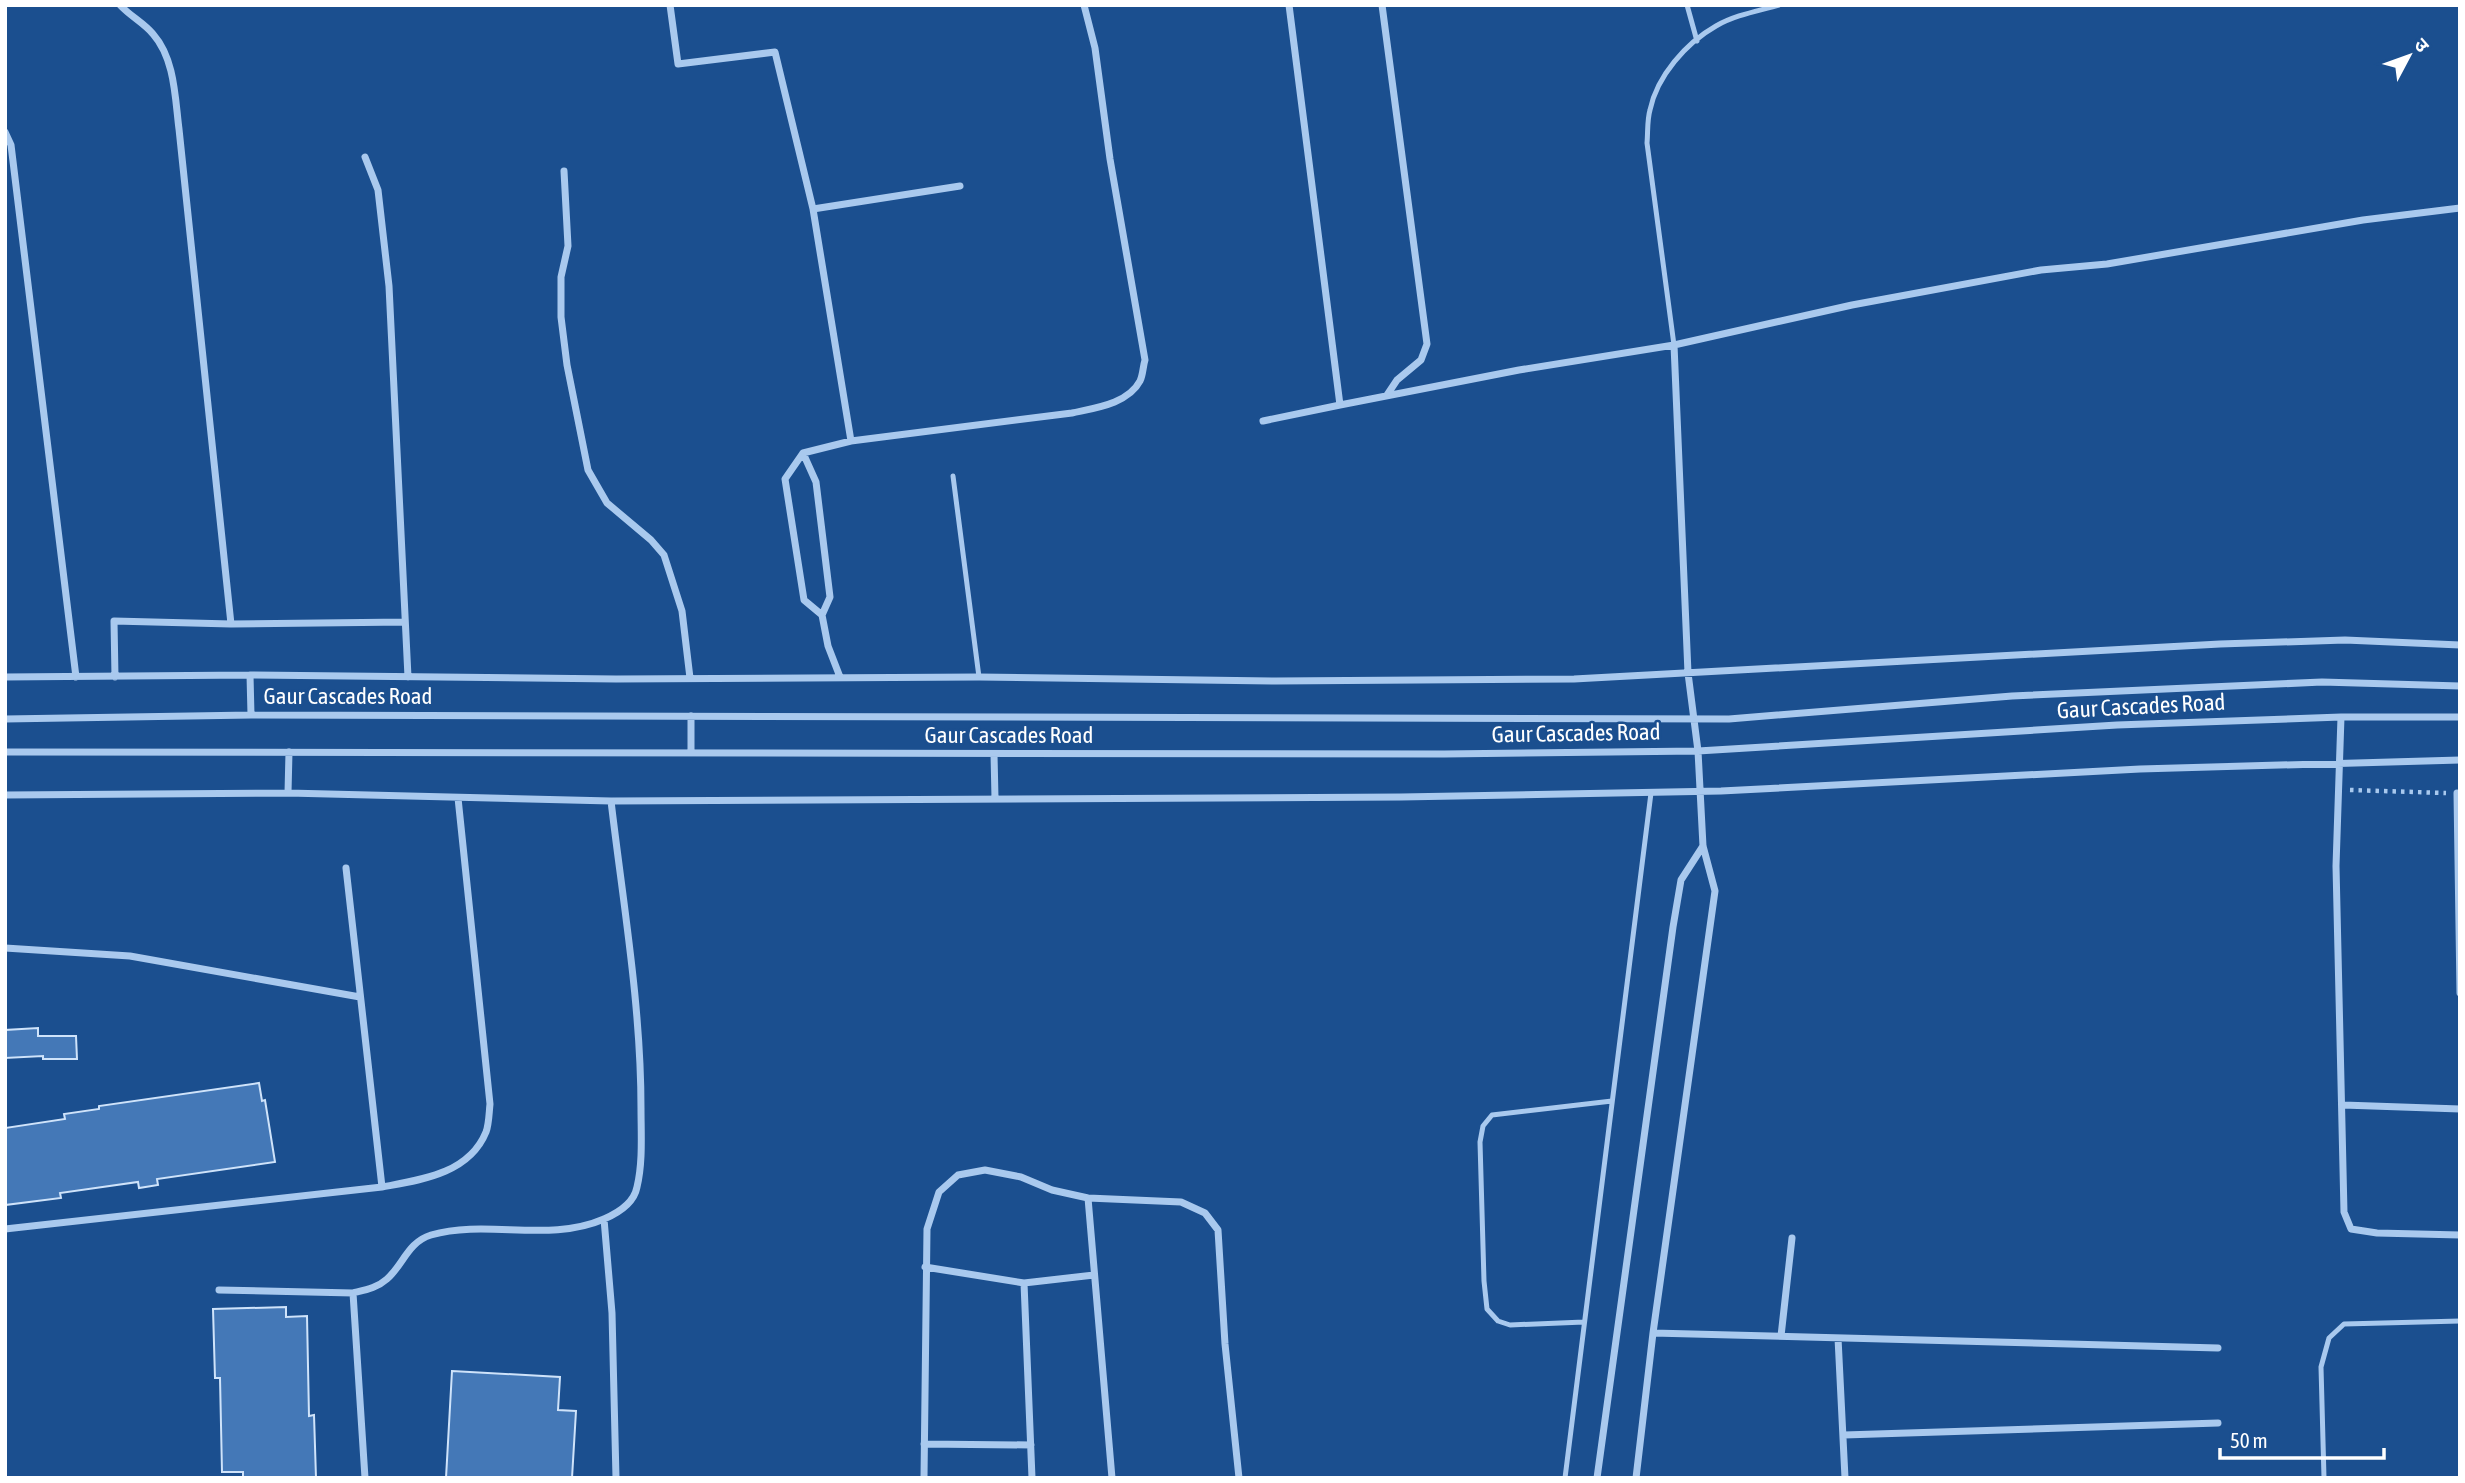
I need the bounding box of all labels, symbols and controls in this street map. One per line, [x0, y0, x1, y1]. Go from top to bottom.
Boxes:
north arrow [2374, 21, 2444, 91]
text: उ [2410, 33, 2434, 57]
street label: Gaur Cascades Road [264, 683, 432, 709]
street label: Gaur Cascades Road [2056, 689, 2226, 723]
street label: Gaur Cascades Road [1491, 719, 1661, 747]
street label: Gaur Cascades Road [925, 722, 1093, 748]
scale bar [2220, 1416, 2384, 1460]
text: 50 m [2230, 1428, 2268, 1452]

